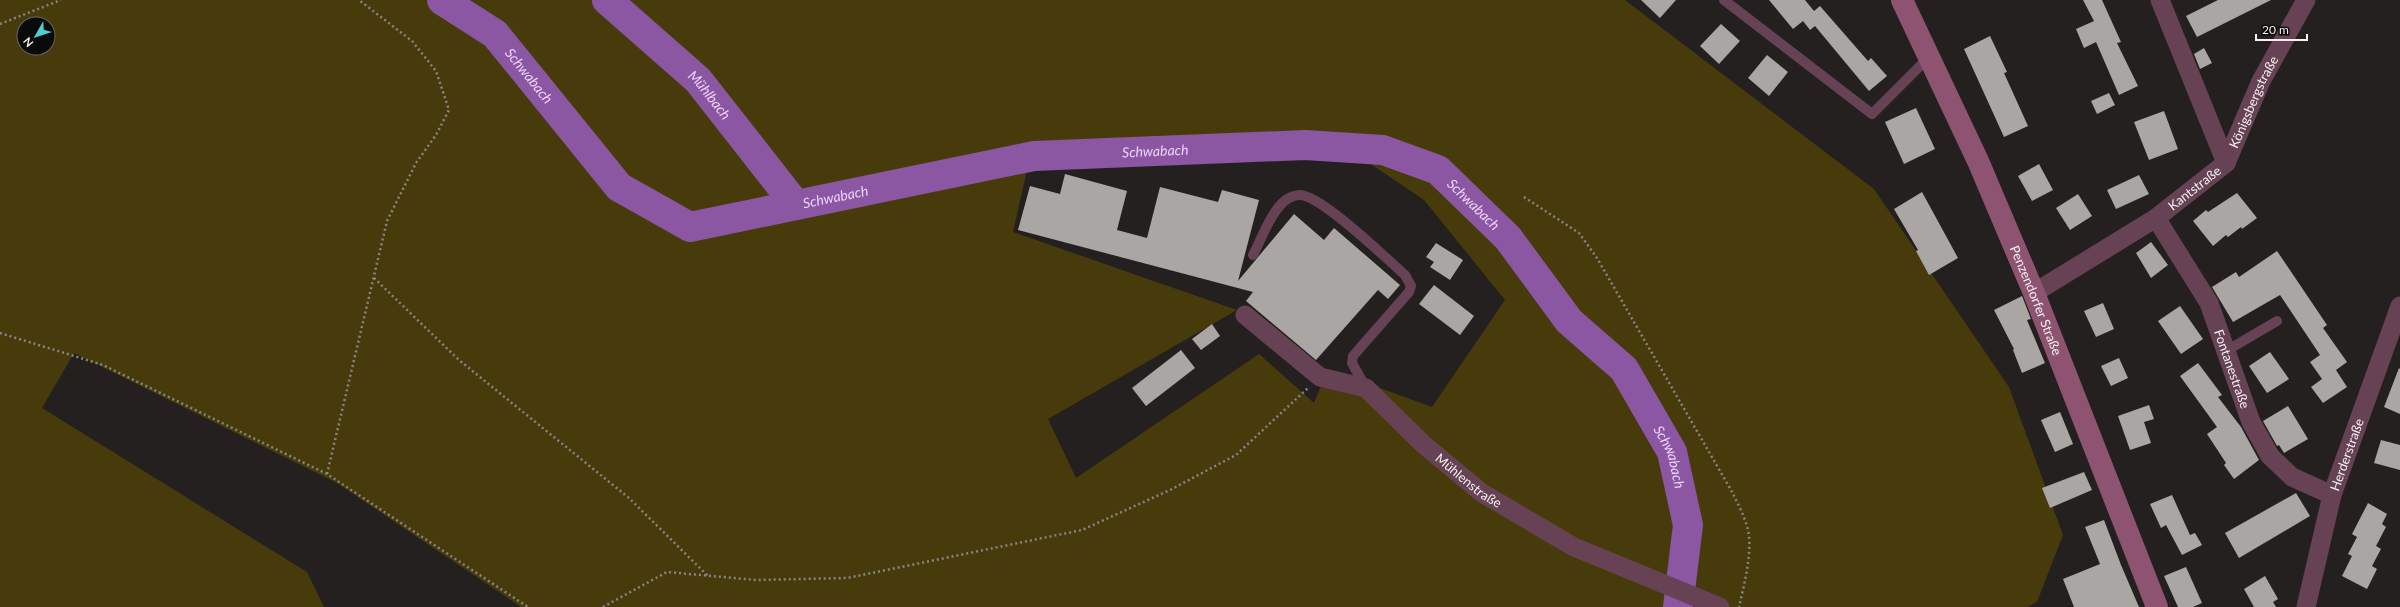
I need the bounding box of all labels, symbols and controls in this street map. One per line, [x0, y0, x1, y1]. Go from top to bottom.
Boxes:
north arrow [16, 16, 56, 56]
scale bar [2256, 16, 2307, 42]
text: 20 m [2262, 22, 2289, 37]
text: N [20, 35, 36, 50]
water label: Schwabach [502, 45, 557, 107]
street label: Königsbergstraße [2225, 53, 2281, 150]
water label: Mühlbach [685, 66, 735, 123]
water label: Schwabach [1122, 141, 1189, 160]
street label: Kantstraße [2165, 162, 2224, 214]
water label: Schwabach [1444, 175, 1504, 233]
water label: Schwabach [801, 181, 870, 211]
street label: Penzendorfer Straße [2007, 243, 2066, 358]
street label: Fontanestraße [2211, 327, 2254, 411]
street label: Herderstraße [2326, 416, 2367, 493]
water label: Schwabach [1650, 422, 1689, 490]
street label: Mühlenstraße [1432, 450, 1505, 511]

